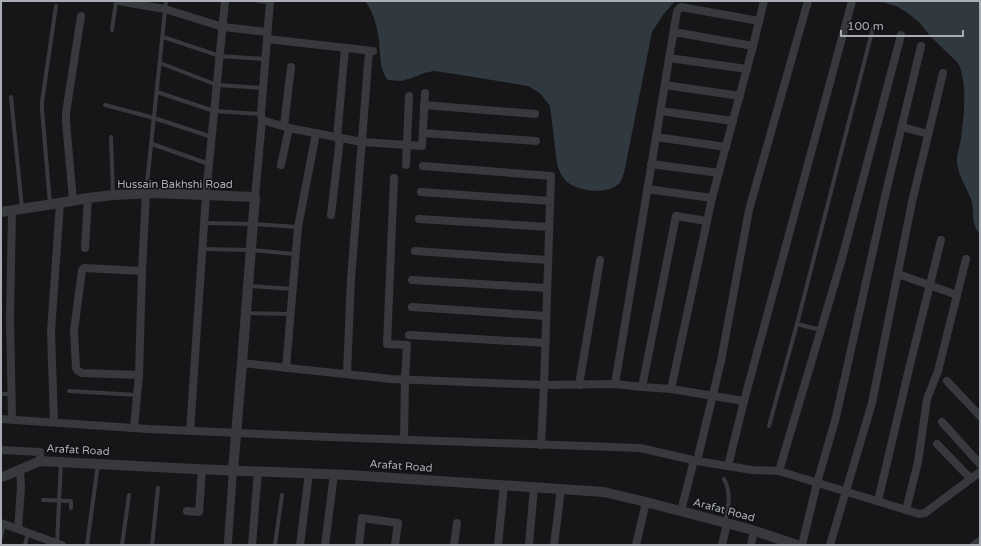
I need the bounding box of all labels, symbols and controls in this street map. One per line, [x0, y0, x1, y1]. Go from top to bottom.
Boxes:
scale bar [841, 12, 963, 38]
text: 100 m [847, 19, 884, 33]
street label: Hussain Bakhshi Road [117, 178, 233, 191]
street label: Arafat Road [46, 442, 110, 458]
street label: Arafat Road [369, 457, 433, 475]
street label: Arafat Road [692, 496, 756, 524]

